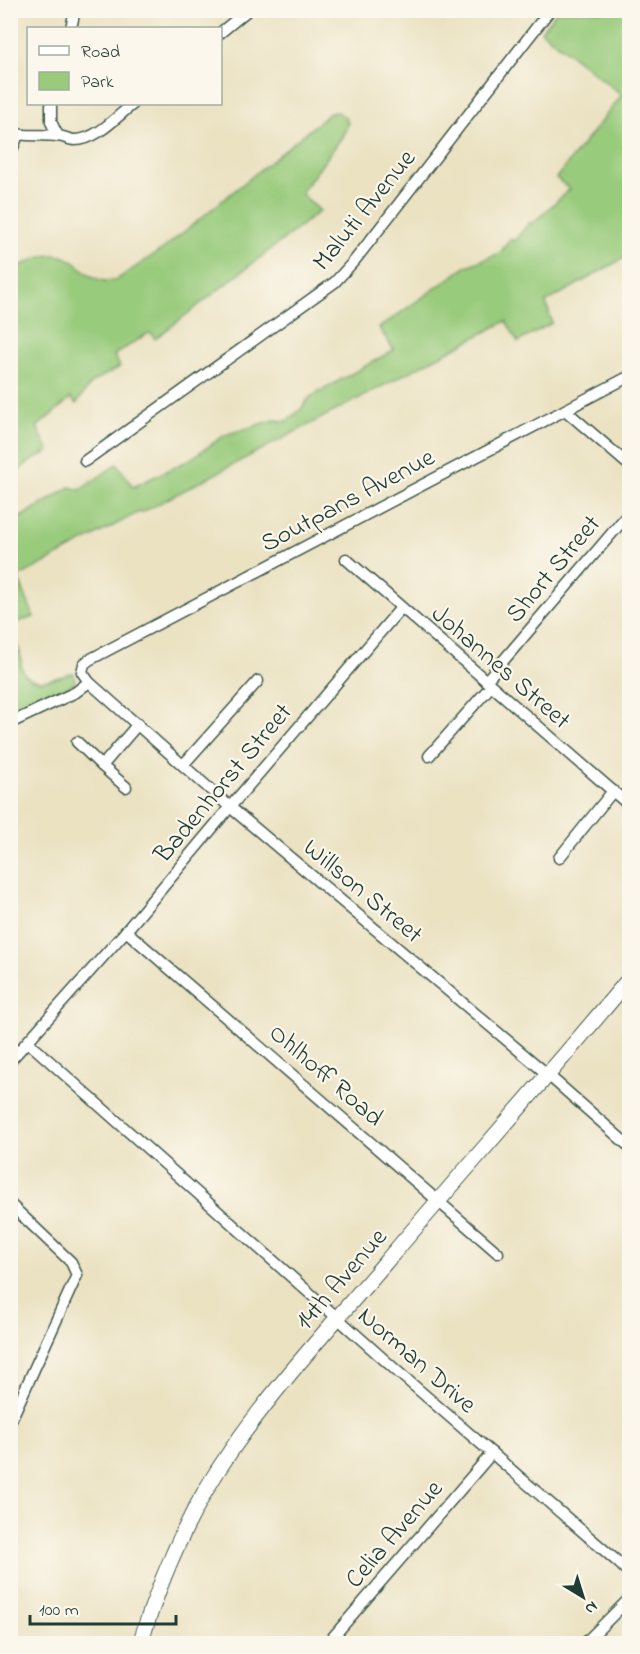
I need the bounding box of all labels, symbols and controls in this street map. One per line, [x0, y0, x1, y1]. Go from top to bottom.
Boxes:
legend [27, 27, 222, 105]
text: Road [81, 40, 120, 66]
text: Park [81, 70, 114, 96]
street label: Maluti Avenue [304, 142, 426, 280]
street label: Soutpans Avenue [255, 440, 442, 564]
street label: Short Street [498, 507, 611, 632]
street label: Johannes Street [422, 597, 578, 740]
street label: Badenhorst Street [145, 695, 303, 873]
street label: Willson Street [294, 831, 431, 954]
street label: Ohlhoff Road [259, 1016, 391, 1137]
street label: 14th Avenue [287, 1220, 398, 1339]
street label: Norman Drive [348, 1299, 484, 1424]
street label: Celia Avenue [337, 1472, 454, 1598]
north arrow [553, 1567, 613, 1627]
scale bar [30, 1588, 176, 1626]
text: N [579, 1594, 603, 1620]
text: 100 m [39, 1598, 79, 1624]

